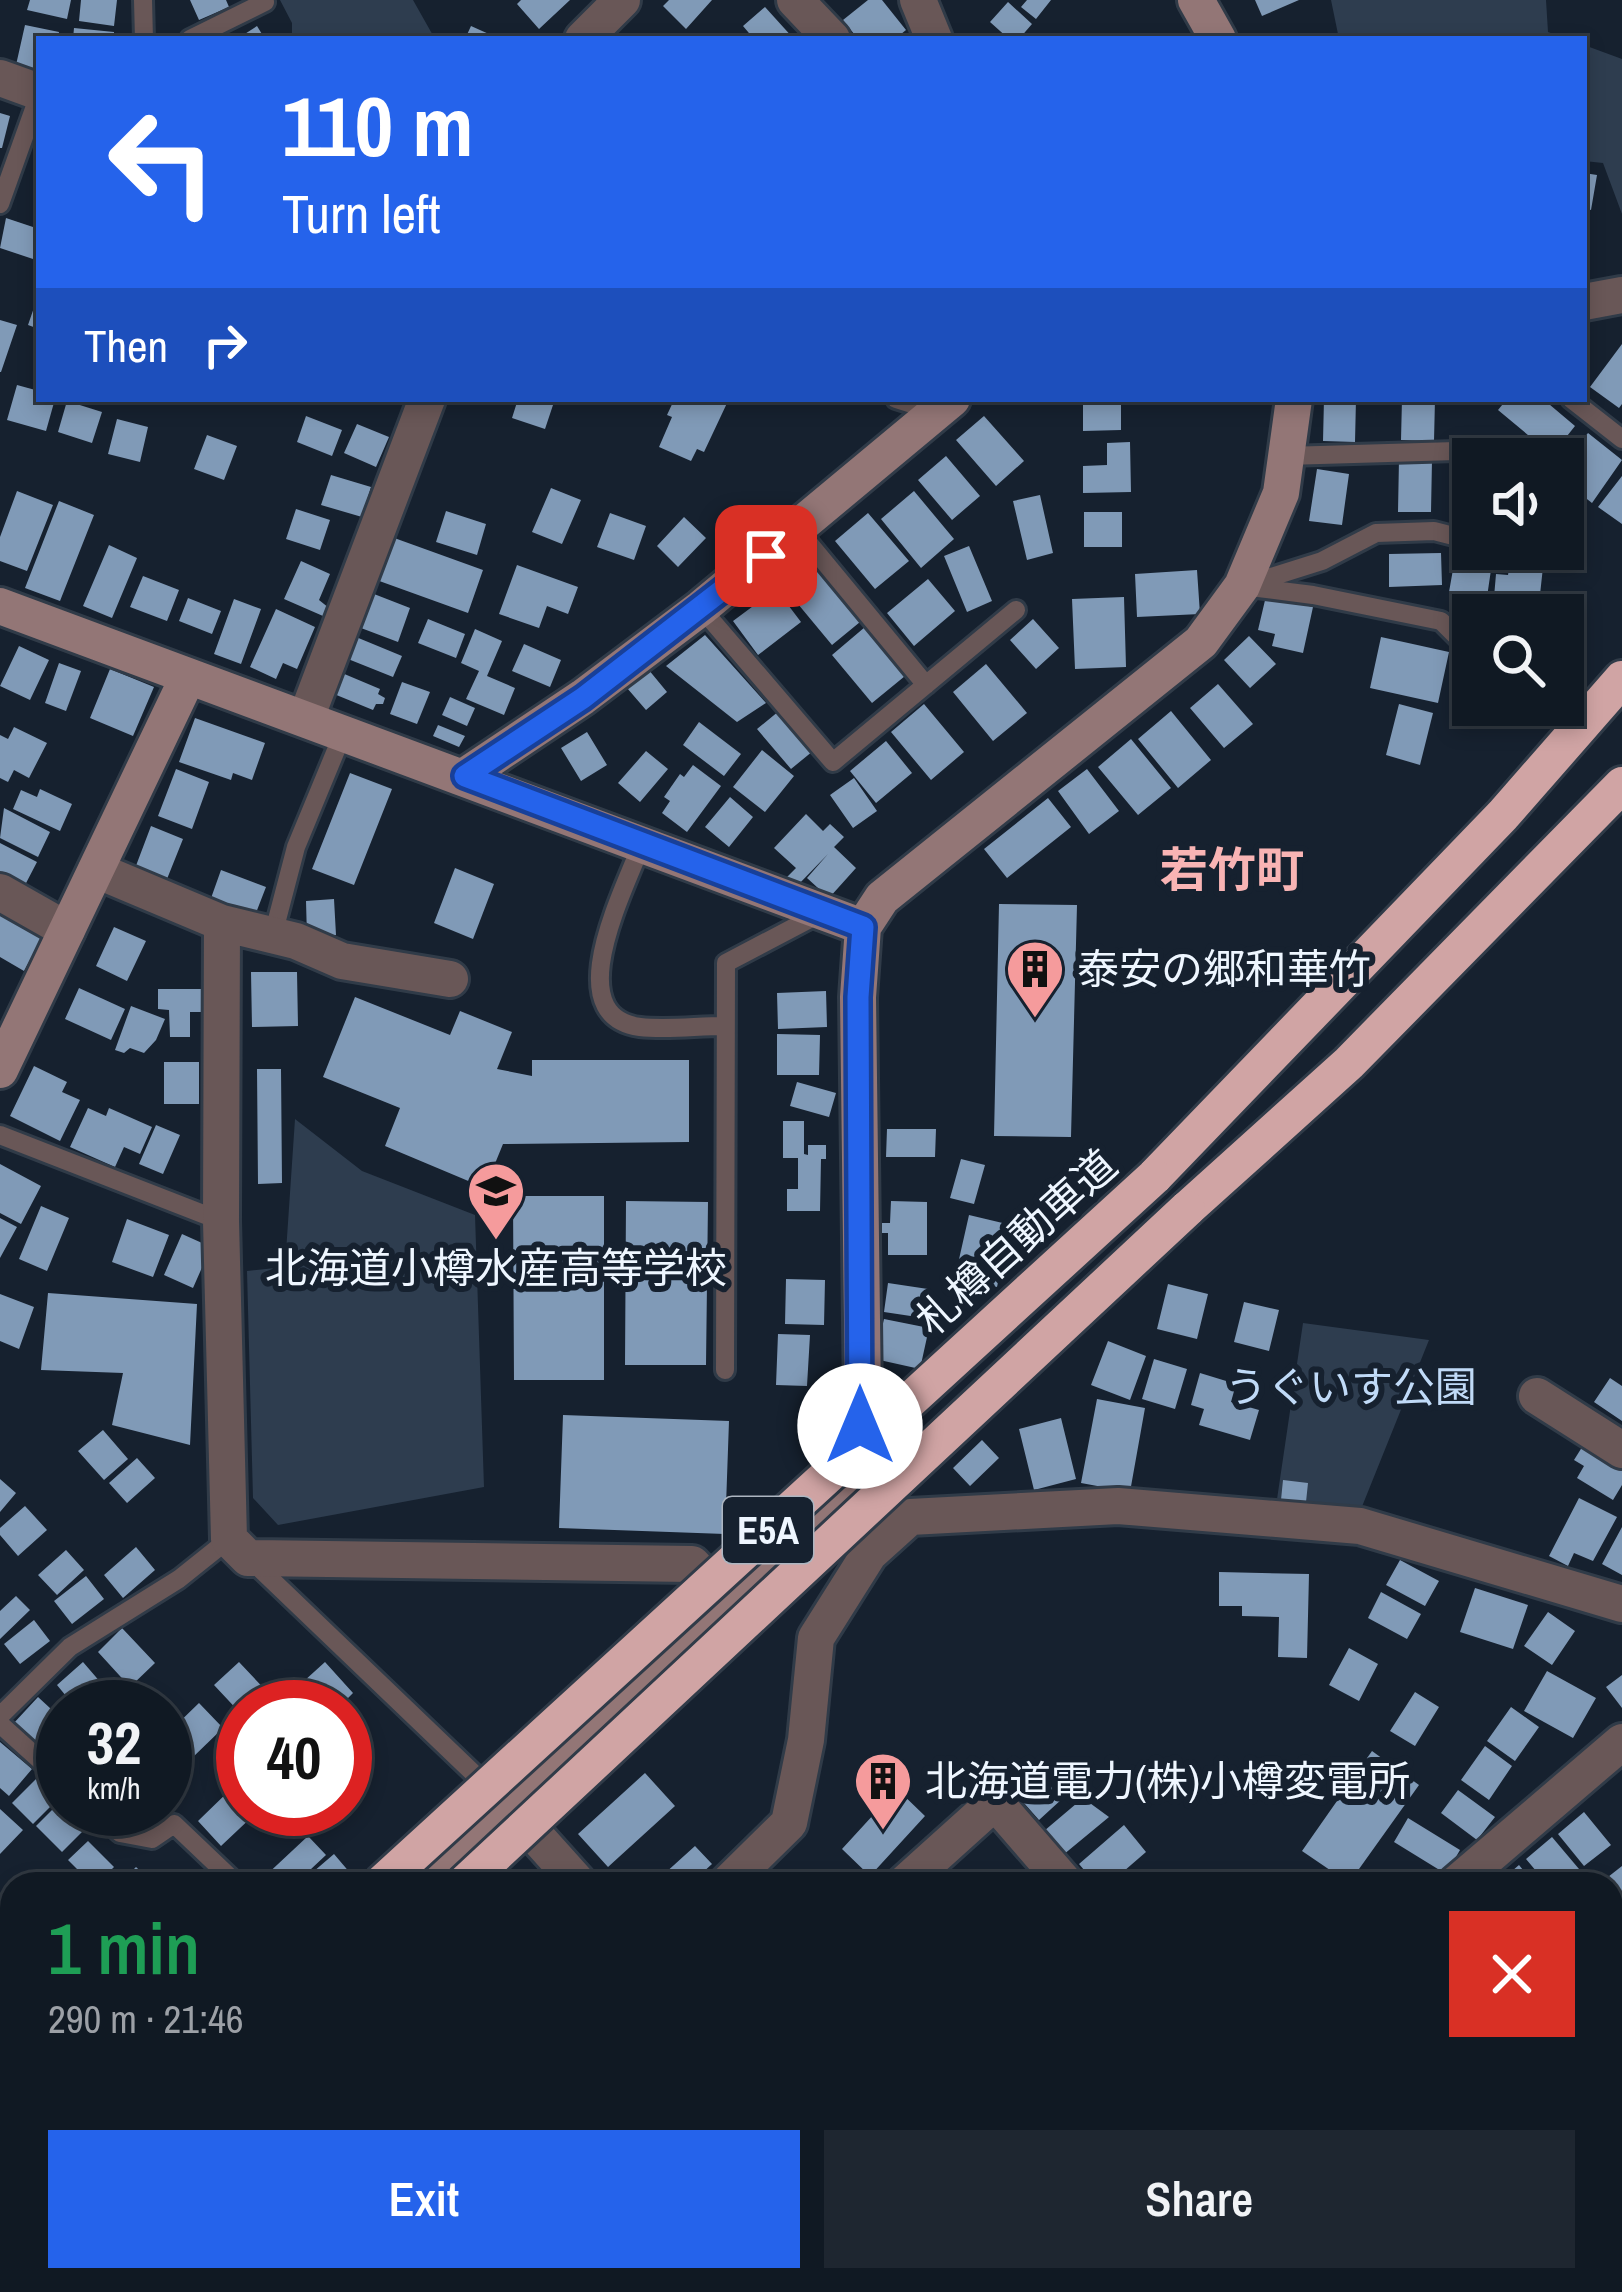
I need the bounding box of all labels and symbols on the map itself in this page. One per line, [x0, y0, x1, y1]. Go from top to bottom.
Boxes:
pin [715, 505, 817, 607]
district label: 若竹町 [1160, 837, 1304, 902]
building icon: 泰安の郷和華竹 [1004, 938, 1066, 1020]
place label: 泰安の郷和華竹 [1077, 941, 1371, 997]
street label: 札樽自動車道 [904, 1137, 1128, 1347]
school or university icon: 北海道小樽水産高等学校 [465, 1160, 527, 1242]
place label: 北海道小樽水産高等学校 [265, 1240, 727, 1296]
park label: うぐいす公園 [1225, 1359, 1477, 1415]
position arrow [797, 1363, 923, 1489]
road number: E5A [723, 1497, 813, 1563]
speed limit sign: 40 [216, 1680, 372, 1836]
building icon: 北海道電力(株)小樽変電所 [852, 1750, 914, 1832]
place label: 北海道電力(株)小樽変電所 [925, 1753, 1410, 1809]

